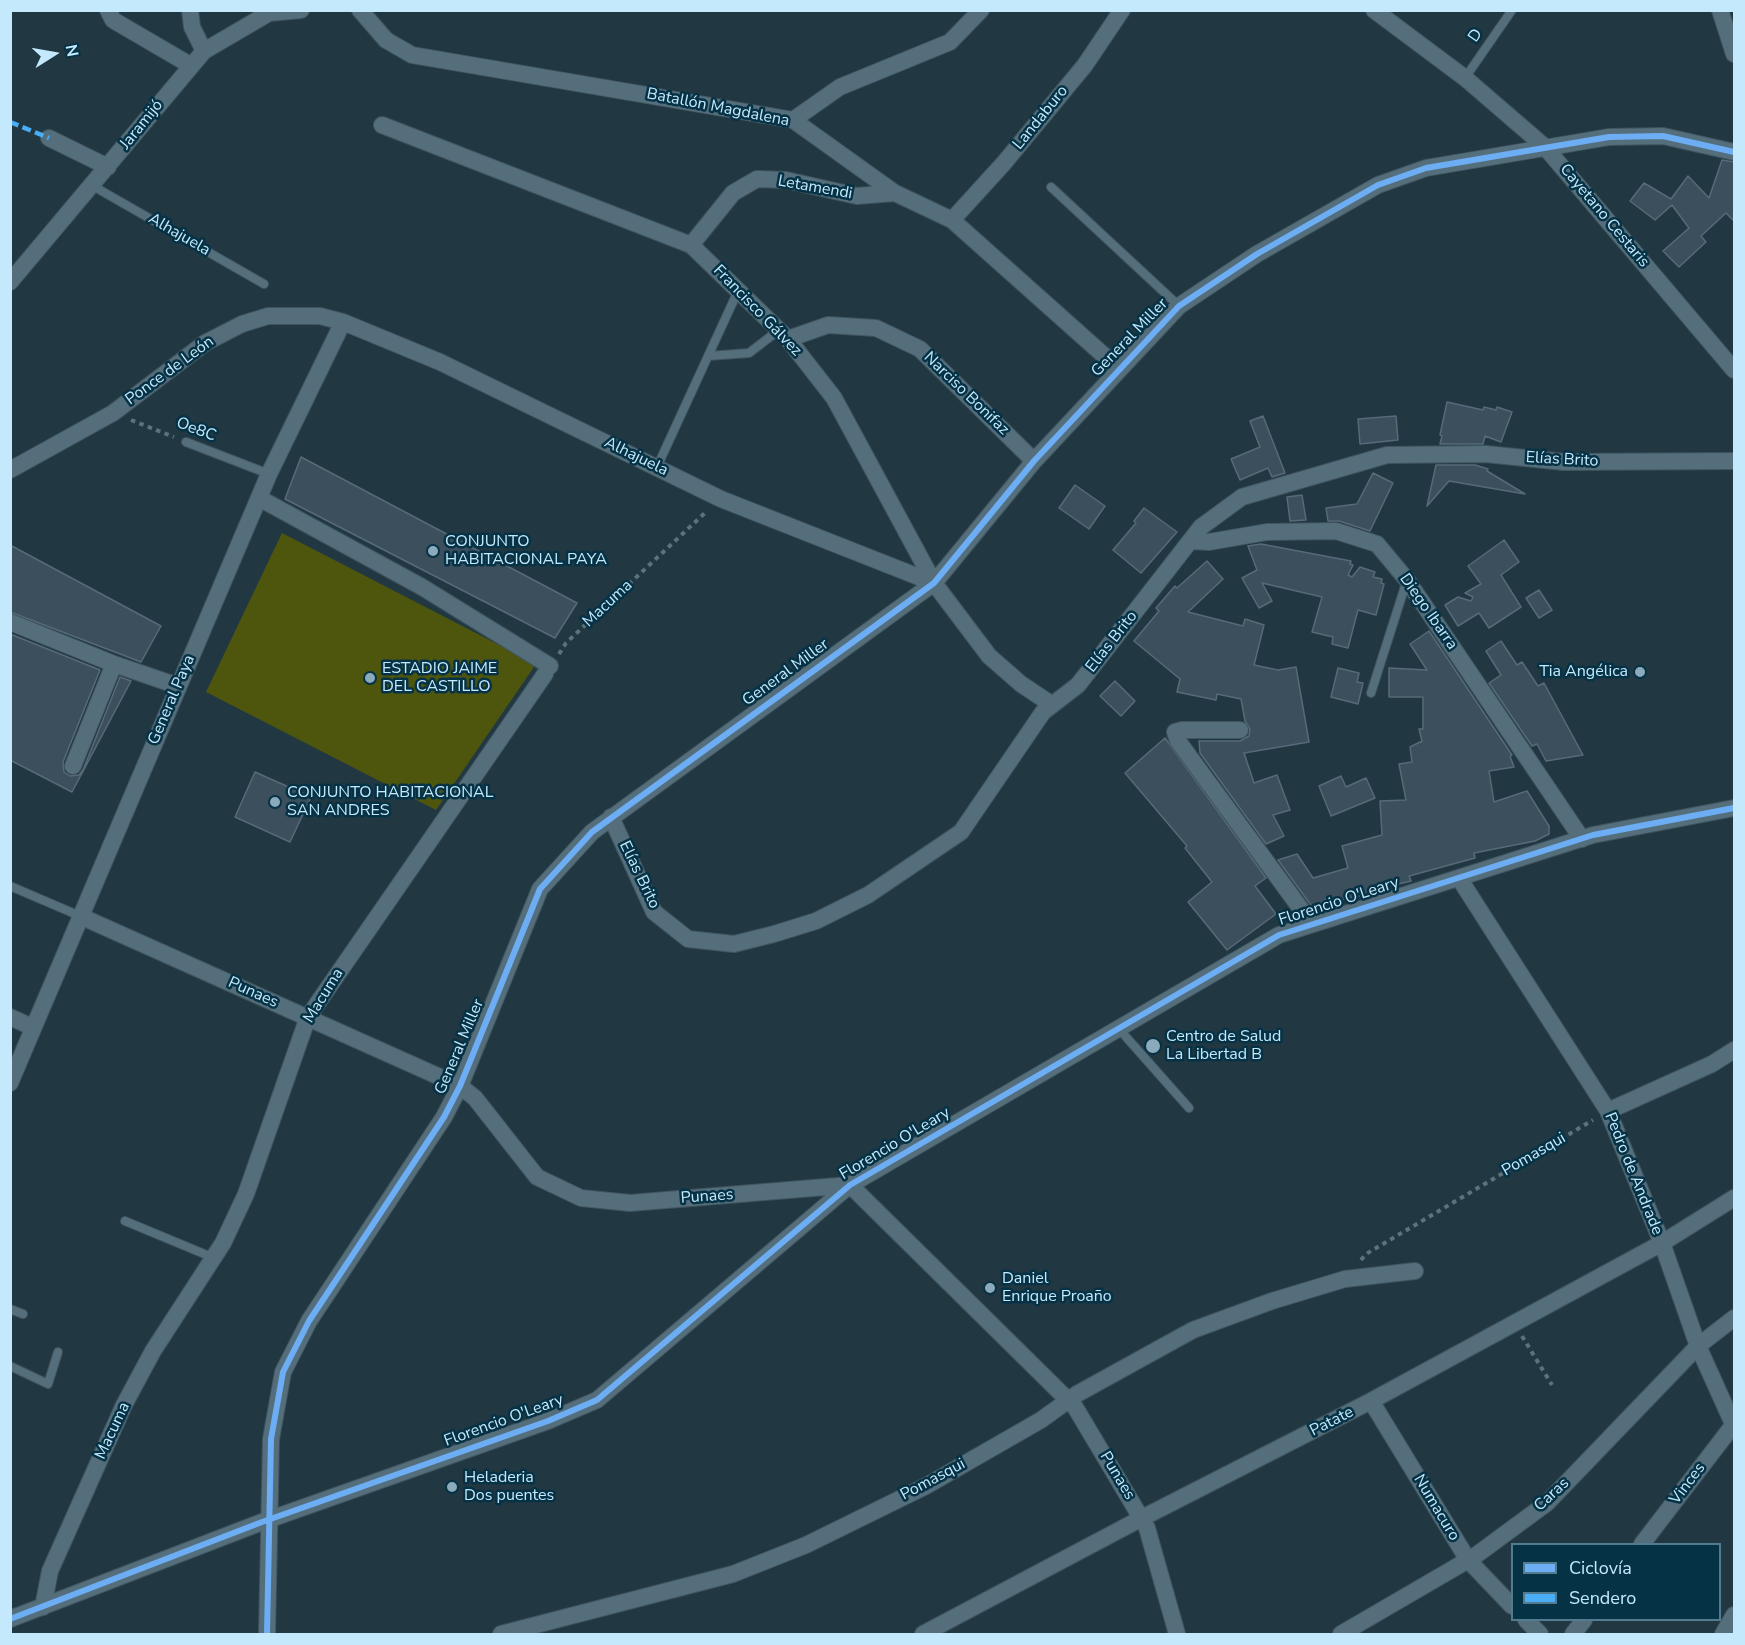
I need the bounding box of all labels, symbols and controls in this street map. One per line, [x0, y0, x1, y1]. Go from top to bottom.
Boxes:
north arrow [24, 24, 84, 84]
street label: D [1465, 26, 1487, 46]
text: N [60, 43, 84, 59]
street label: Landaburo [1009, 82, 1073, 154]
street label: Batallón Magdalena [645, 85, 791, 131]
street label: Jaramijó [116, 96, 168, 154]
street label: Cayetano Cestaris [1555, 160, 1653, 272]
street label: Letamendi [776, 172, 854, 204]
street label: Alhajuela [145, 210, 213, 260]
street label: Francisco Gálvez [709, 261, 805, 361]
street label: General Miller [1088, 295, 1172, 381]
street label: Ponce de León [122, 332, 218, 410]
street label: Narciso Bonifaz [919, 348, 1013, 440]
street label: Oe8C [173, 414, 219, 446]
street label: Alhajuela [601, 433, 671, 481]
street label: Elías Brito [1525, 449, 1599, 471]
place label: CONJUNTO HABITACIONAL PAYA [445, 532, 607, 570]
marker: CONJUNTO HABITACIONAL PAYA [426, 544, 440, 558]
street label: Diego Ibarra [1395, 570, 1461, 654]
street label: Macuma [579, 576, 637, 632]
street label: Elías Brito [1082, 607, 1142, 677]
street label: General Miller [739, 635, 833, 711]
street label: General Paya [145, 652, 199, 748]
place label: ESTADIO JAIME DEL CASTILLO [382, 659, 497, 697]
place label: Tia Angélica [1539, 662, 1628, 682]
marker: Tia Angélica [1633, 665, 1647, 679]
marker: ESTADIO JAIME DEL CASTILLO [363, 671, 377, 685]
place label: CONJUNTO HABITACIONAL SAN ANDRES [287, 783, 493, 821]
marker: CONJUNTO HABITACIONAL SAN ANDRES [268, 795, 282, 809]
street label: Elías Brito [614, 838, 664, 912]
street label: Florencio O'Leary [1276, 873, 1402, 931]
street label: Macuma [300, 965, 348, 1027]
street label: Punaes [225, 973, 281, 1013]
street label: General Miller [431, 996, 489, 1098]
place label: Centro de Salud La Libertad B [1166, 1027, 1281, 1065]
marker: Centro de Salud La Libertad B [1144, 1037, 1162, 1055]
street label: Florencio O'Leary [836, 1103, 954, 1185]
street label: Pedro de Andrade [1600, 1110, 1666, 1238]
street label: Pomasqui [1499, 1129, 1569, 1181]
street label: Punaes [680, 1186, 734, 1208]
place label: Daniel Enrique Proaño [1002, 1269, 1112, 1307]
marker: Daniel Enrique Proaño [983, 1281, 997, 1295]
street label: Florencio O'Leary [442, 1391, 566, 1451]
street label: Macuma [91, 1399, 135, 1463]
street label: Patate [1307, 1403, 1357, 1441]
street label: Punaes [1095, 1448, 1139, 1504]
street label: Pomasqui [897, 1455, 969, 1505]
street label: Vinces [1666, 1459, 1710, 1509]
place label: Heladeria Dos puentes [464, 1468, 554, 1506]
street label: Numacuro [1409, 1471, 1463, 1545]
street label: Caras [1531, 1474, 1573, 1516]
marker: Heladeria Dos puentes [445, 1480, 459, 1494]
legend [1511, 1543, 1721, 1621]
text: Ciclovía [1569, 1556, 1632, 1580]
text: Sendero [1569, 1586, 1636, 1610]

